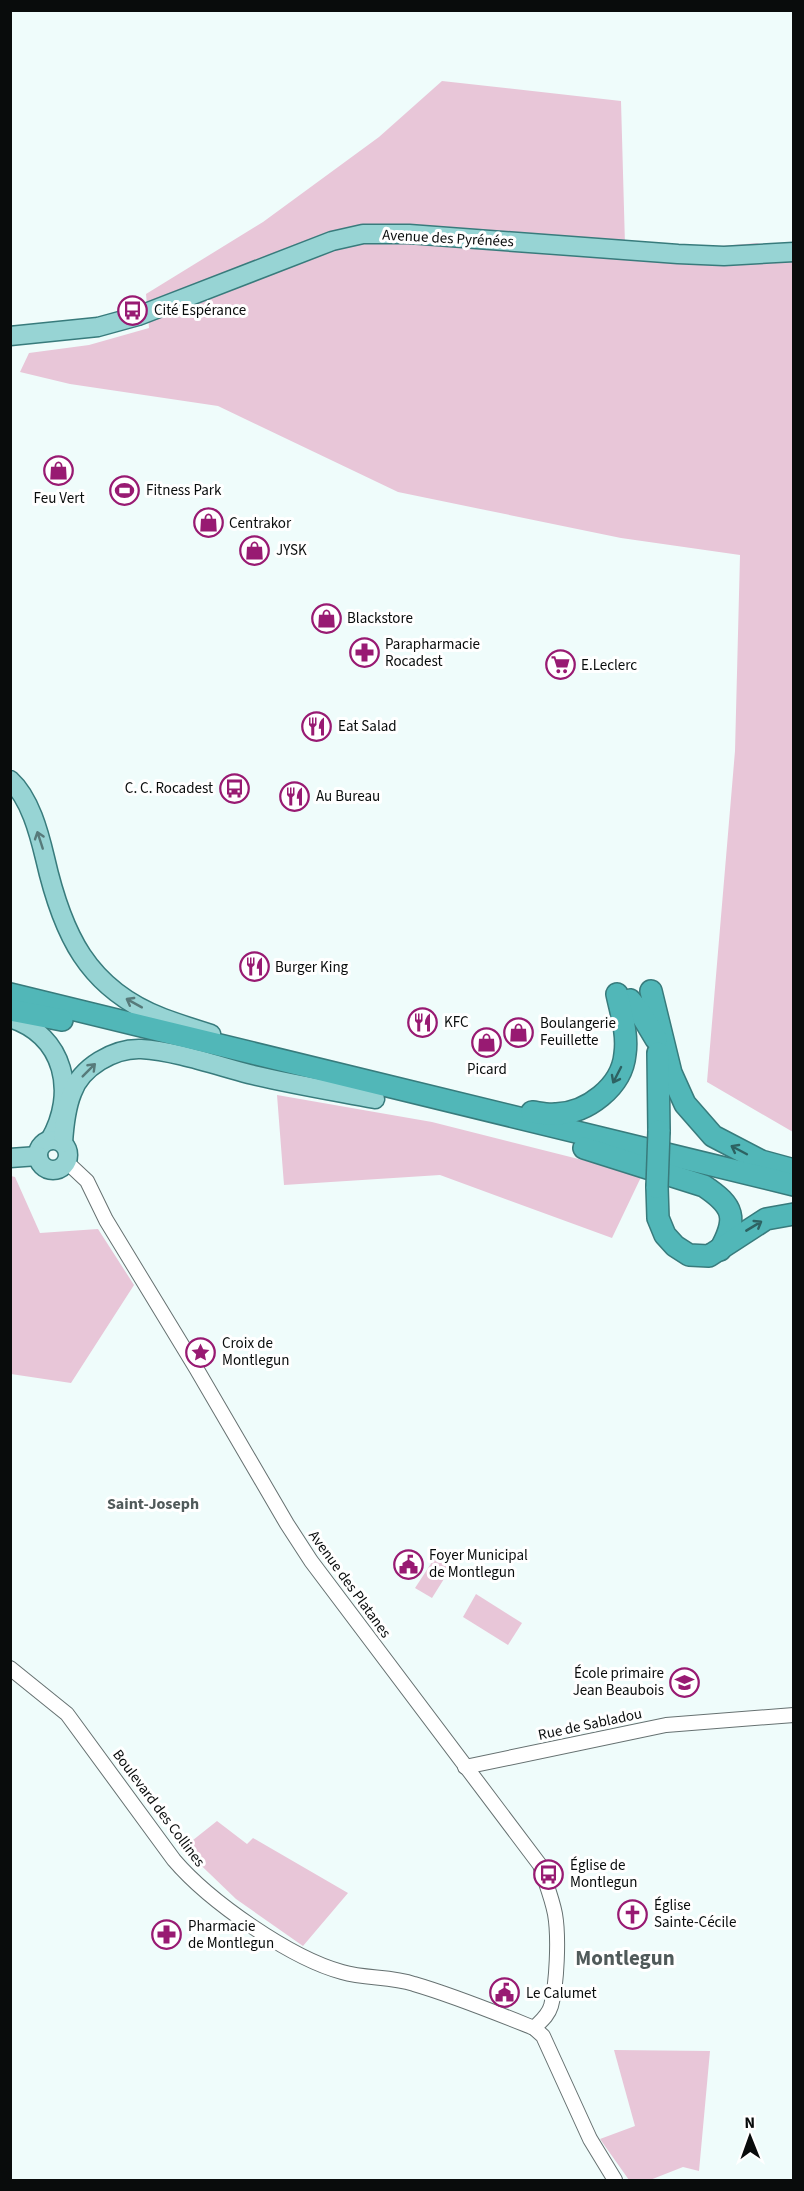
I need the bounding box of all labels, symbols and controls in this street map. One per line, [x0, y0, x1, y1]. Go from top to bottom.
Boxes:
street label: Avenue des Pyrénées [382, 225, 514, 252]
bus stop icon: Cité Espérance [117, 294, 149, 326]
place label: Cité Espérance [154, 300, 246, 321]
shop icon: Feu Vert [43, 455, 75, 487]
sports icon: Fitness Park [109, 474, 141, 506]
place label: Fitness Park [146, 480, 222, 501]
place label: Feu Vert [33, 488, 85, 509]
shop icon: Centrakor [192, 507, 224, 539]
place label: Centrakor [229, 513, 292, 534]
shop icon: JYSK [239, 534, 271, 566]
place label: JYSK [276, 540, 307, 561]
shop icon: Blackstore [310, 602, 342, 634]
place label: Blackstore [347, 608, 413, 629]
place label: Parapharmacie Rocadest [385, 634, 480, 672]
pharmacy icon: Parapharmacie Rocadest [348, 637, 380, 669]
supermarket icon: E.Leclerc [544, 649, 576, 681]
place label: E.Leclerc [581, 655, 637, 676]
restaurant icon: Eat Salad [301, 710, 333, 742]
place label: Eat Salad [338, 716, 397, 737]
bus stop icon: C. C. Rocadest [218, 772, 250, 804]
place label: C. C. Rocadest [125, 778, 213, 799]
restaurant icon: Au Bureau [279, 780, 311, 812]
place label: Au Bureau [316, 786, 380, 807]
one-way arrow [33, 831, 44, 850]
restaurant icon: Burger King [238, 951, 270, 983]
place label: Burger King [275, 957, 349, 978]
one-way arrow [125, 997, 143, 1008]
restaurant icon: KFC [407, 1006, 439, 1038]
place label: KFC [444, 1012, 469, 1033]
place label: Boulangerie Feuillette [540, 1013, 616, 1051]
shop icon: Boulangerie Feuillette [503, 1016, 535, 1048]
shop icon: Picard [471, 1026, 503, 1058]
place label: Picard [467, 1059, 507, 1080]
one-way arrow [81, 1063, 96, 1078]
one-way arrow [610, 1066, 622, 1084]
one-way arrow [730, 1143, 748, 1155]
one-way arrow [745, 1220, 762, 1232]
place label: Croix de Montlegun [222, 1333, 289, 1371]
place icon: Croix de Montlegun [185, 1336, 217, 1368]
district label: Saint-Joseph [107, 1493, 199, 1515]
street label: Avenue des Platanes [303, 1526, 396, 1642]
place label: Foyer Municipal de Montlegun [429, 1545, 528, 1583]
public building icon: Foyer Municipal de Montlegun [392, 1548, 424, 1580]
place label: École primaire Jean Beaubois [573, 1663, 664, 1701]
school or university icon: École primaire Jean Beaubois [669, 1666, 701, 1698]
street label: Rue de Sabladou [536, 1703, 644, 1746]
street label: Boulevard des Collines [107, 1745, 210, 1871]
place label: Église de Montlegun [570, 1855, 637, 1893]
bus stop icon: Église de Montlegun [533, 1858, 565, 1890]
place label: Église Sainte-Cécile [654, 1895, 736, 1933]
church icon: Église Sainte-Cécile [617, 1898, 649, 1930]
place label: Pharmacie de Montlegun [188, 1916, 274, 1954]
pharmacy icon: Pharmacie de Montlegun [151, 1919, 183, 1951]
district label: Montlegun [575, 1943, 675, 1973]
public building icon: Le Calumet [489, 1977, 521, 2009]
place label: Le Calumet [526, 1983, 596, 2004]
north arrow [720, 2107, 780, 2167]
text: N [744, 2112, 755, 2134]

